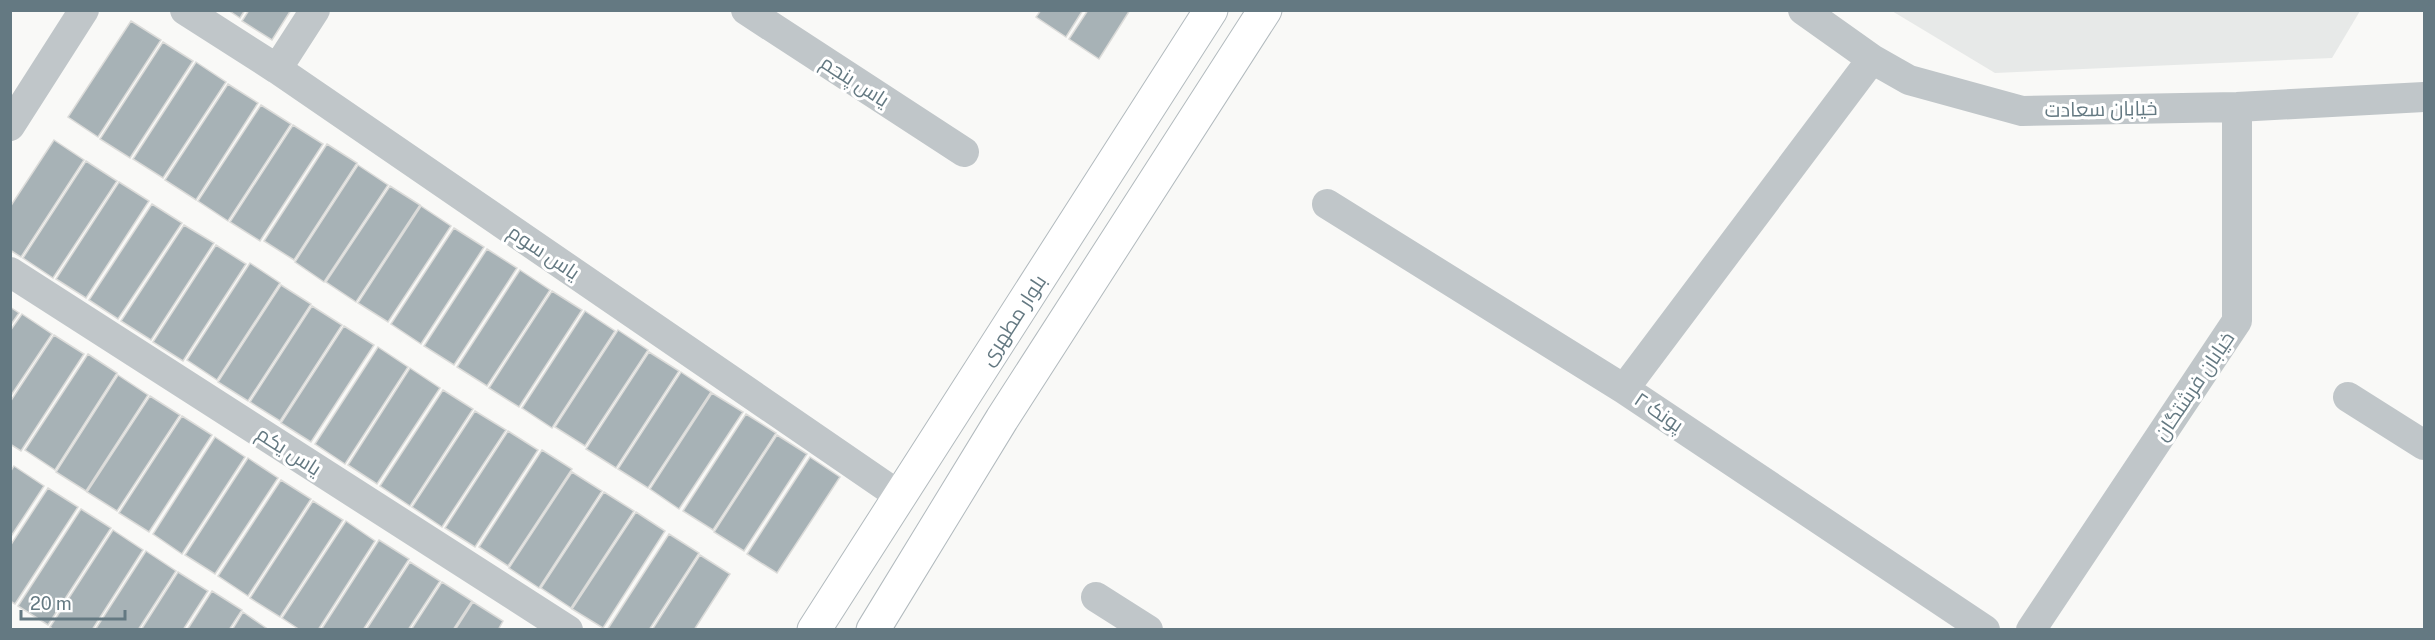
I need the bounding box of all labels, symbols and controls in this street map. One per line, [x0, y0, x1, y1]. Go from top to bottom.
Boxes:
street label: یاس پنجم [815, 50, 894, 114]
street label: خیابان سعادت [2044, 96, 2158, 123]
street label: یاس سوم [503, 219, 585, 287]
street label: بلوار مطهری [975, 270, 1052, 370]
street label: خیابان فرشتگان [2149, 327, 2240, 446]
street label: پونک ۲ [1629, 387, 1689, 438]
street label: یاس یکم [251, 421, 326, 483]
scale bar [21, 583, 124, 621]
text: 20 m [30, 593, 72, 614]

